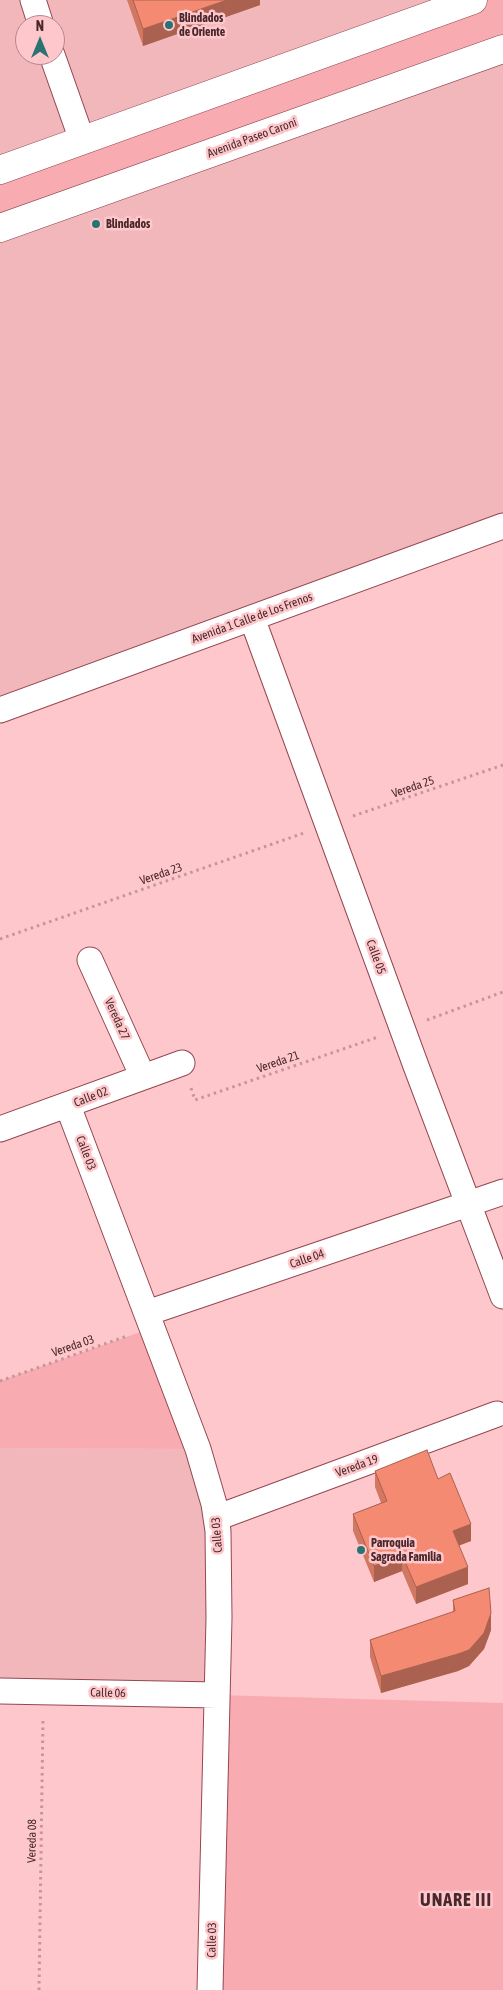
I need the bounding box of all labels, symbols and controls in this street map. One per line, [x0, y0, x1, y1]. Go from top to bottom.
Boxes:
place label: Blindados de Oriente [179, 11, 225, 39]
north arrow [15, 15, 65, 65]
text: N [36, 18, 44, 34]
marker: Blindados de Oriente [163, 19, 175, 31]
street label: Avenida Paseo Caroní [205, 115, 299, 161]
place label: Blindados [106, 217, 150, 231]
marker: Blindados [90, 218, 102, 230]
street label: Avenida 1 Calle de Los Frenos [190, 589, 314, 647]
street label: Vereda 25 [390, 773, 436, 801]
street label: Vereda 23 [138, 860, 184, 888]
street label: Calle 05 [363, 938, 389, 976]
street label: Vereda 27 [101, 996, 133, 1042]
street label: Vereda 21 [255, 1048, 301, 1076]
street label: Calle 02 [72, 1084, 110, 1110]
street label: Calle 03 [73, 1134, 99, 1172]
street label: Calle 04 [288, 1246, 326, 1272]
street label: Vereda 03 [50, 1332, 96, 1360]
street label: Vereda 19 [334, 1452, 380, 1480]
street label: Calle 03 [209, 1517, 225, 1553]
place label: Parroquia Sagrada Familia [371, 1536, 442, 1564]
marker: Parroquia Sagrada Familia [355, 1544, 367, 1556]
street label: Calle 06 [90, 1685, 126, 1701]
street label: Vereda 08 [24, 1819, 40, 1863]
district label: UNARE III [419, 1889, 493, 1911]
street label: Calle 03 [204, 1922, 220, 1958]

